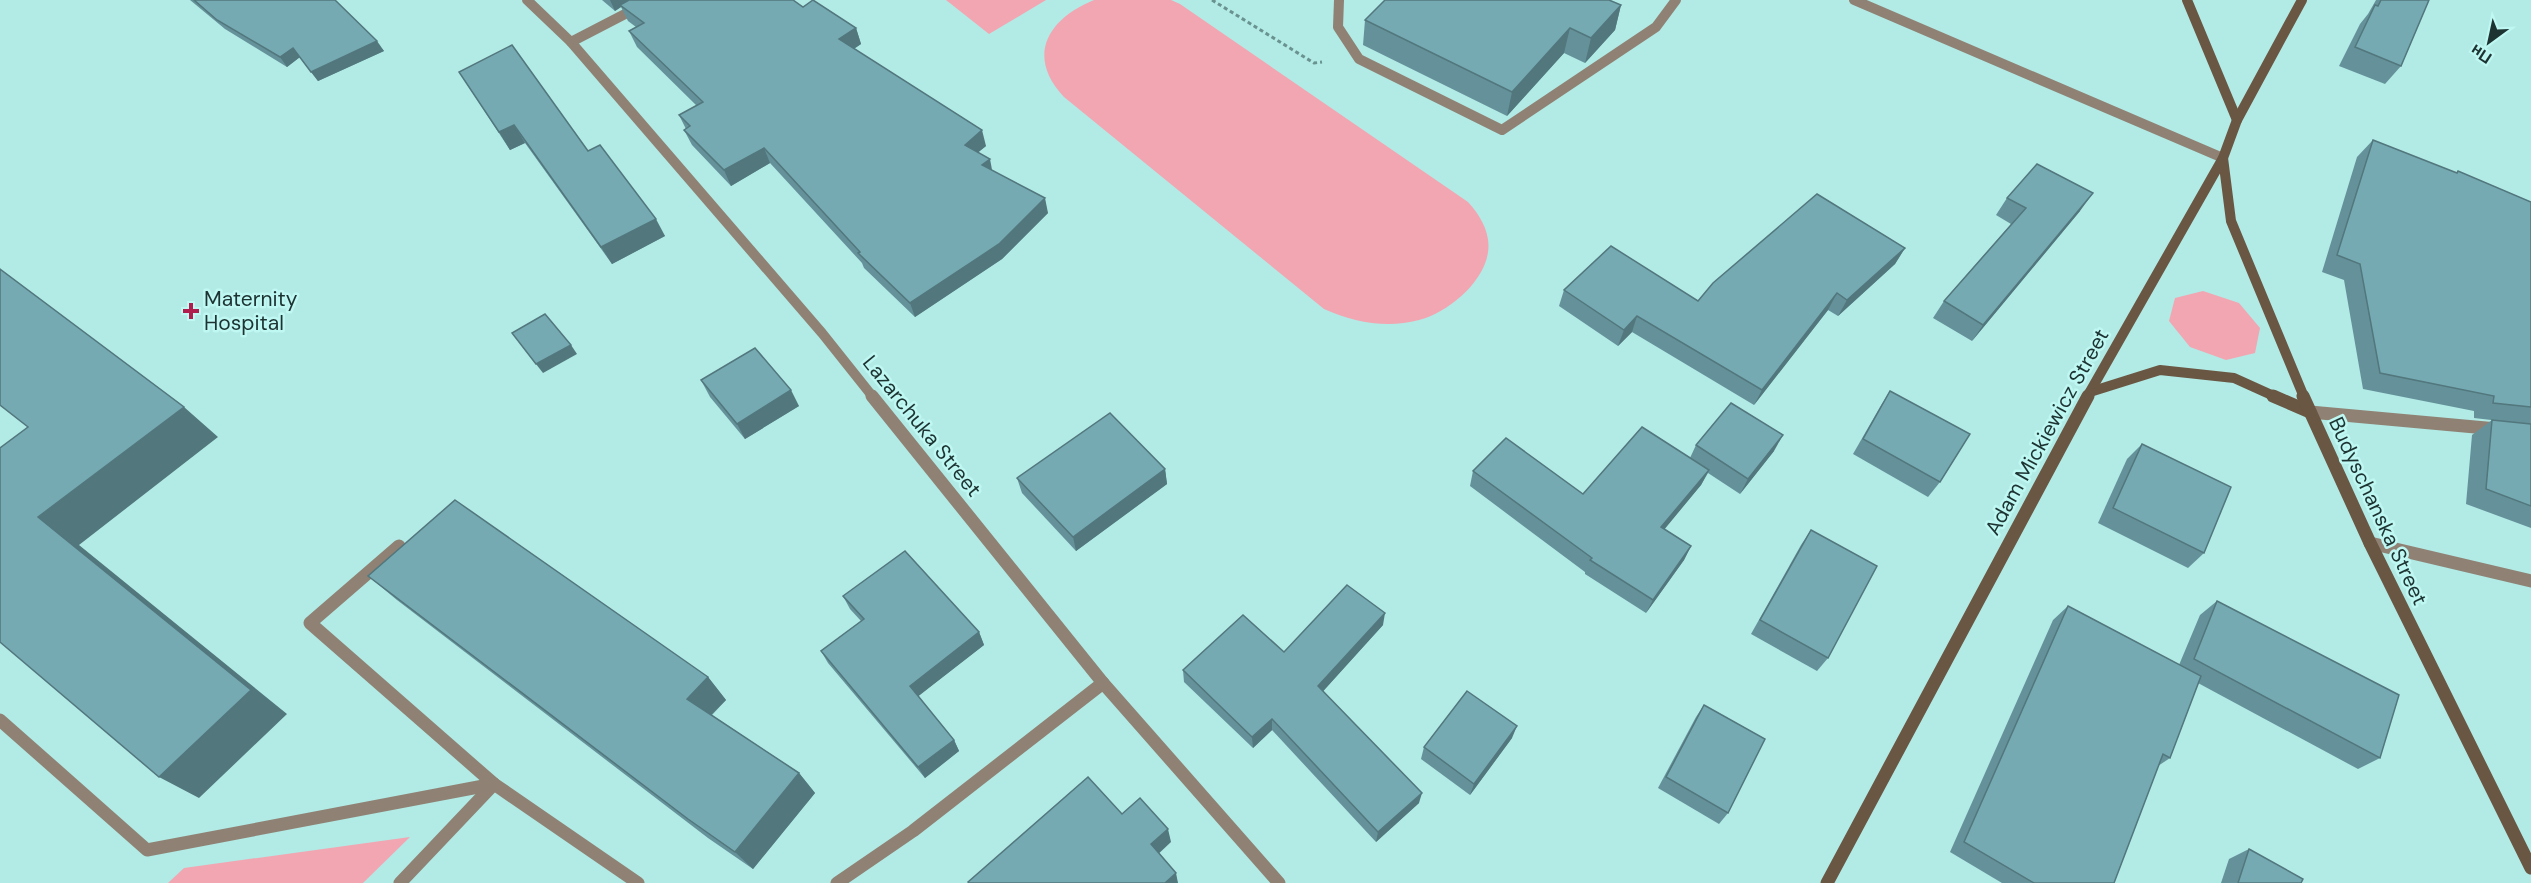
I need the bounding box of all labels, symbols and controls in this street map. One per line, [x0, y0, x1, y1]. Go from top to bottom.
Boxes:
north arrow [2459, 12, 2519, 72]
text: Пн [2467, 40, 2496, 69]
place label: Maternity Hospital [204, 285, 298, 337]
marker: Maternity Hospital [182, 302, 200, 320]
street label: Adam Mickiewicz Street [1979, 324, 2115, 540]
street label: Lazarchuka Street [856, 350, 988, 502]
street label: Budyschanska Street [2322, 412, 2434, 610]

